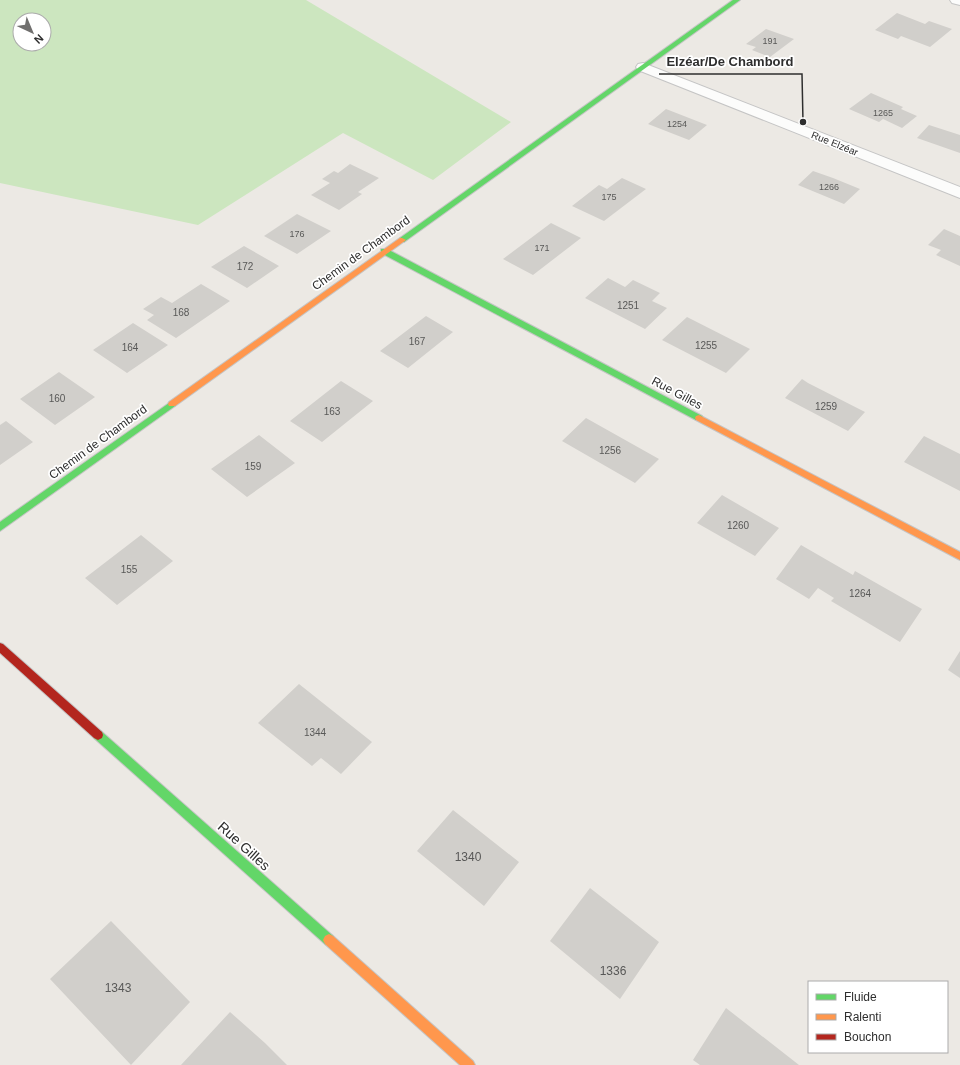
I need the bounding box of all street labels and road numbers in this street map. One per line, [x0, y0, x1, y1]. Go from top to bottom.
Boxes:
street label: Rue Elzéar [810, 129, 860, 158]
street label: Chemin de Chambord [309, 213, 413, 293]
street label: Rue Gilles [649, 374, 705, 412]
street label: Chemin de Chambord [46, 402, 150, 482]
street label: Rue Gilles [215, 818, 273, 874]

